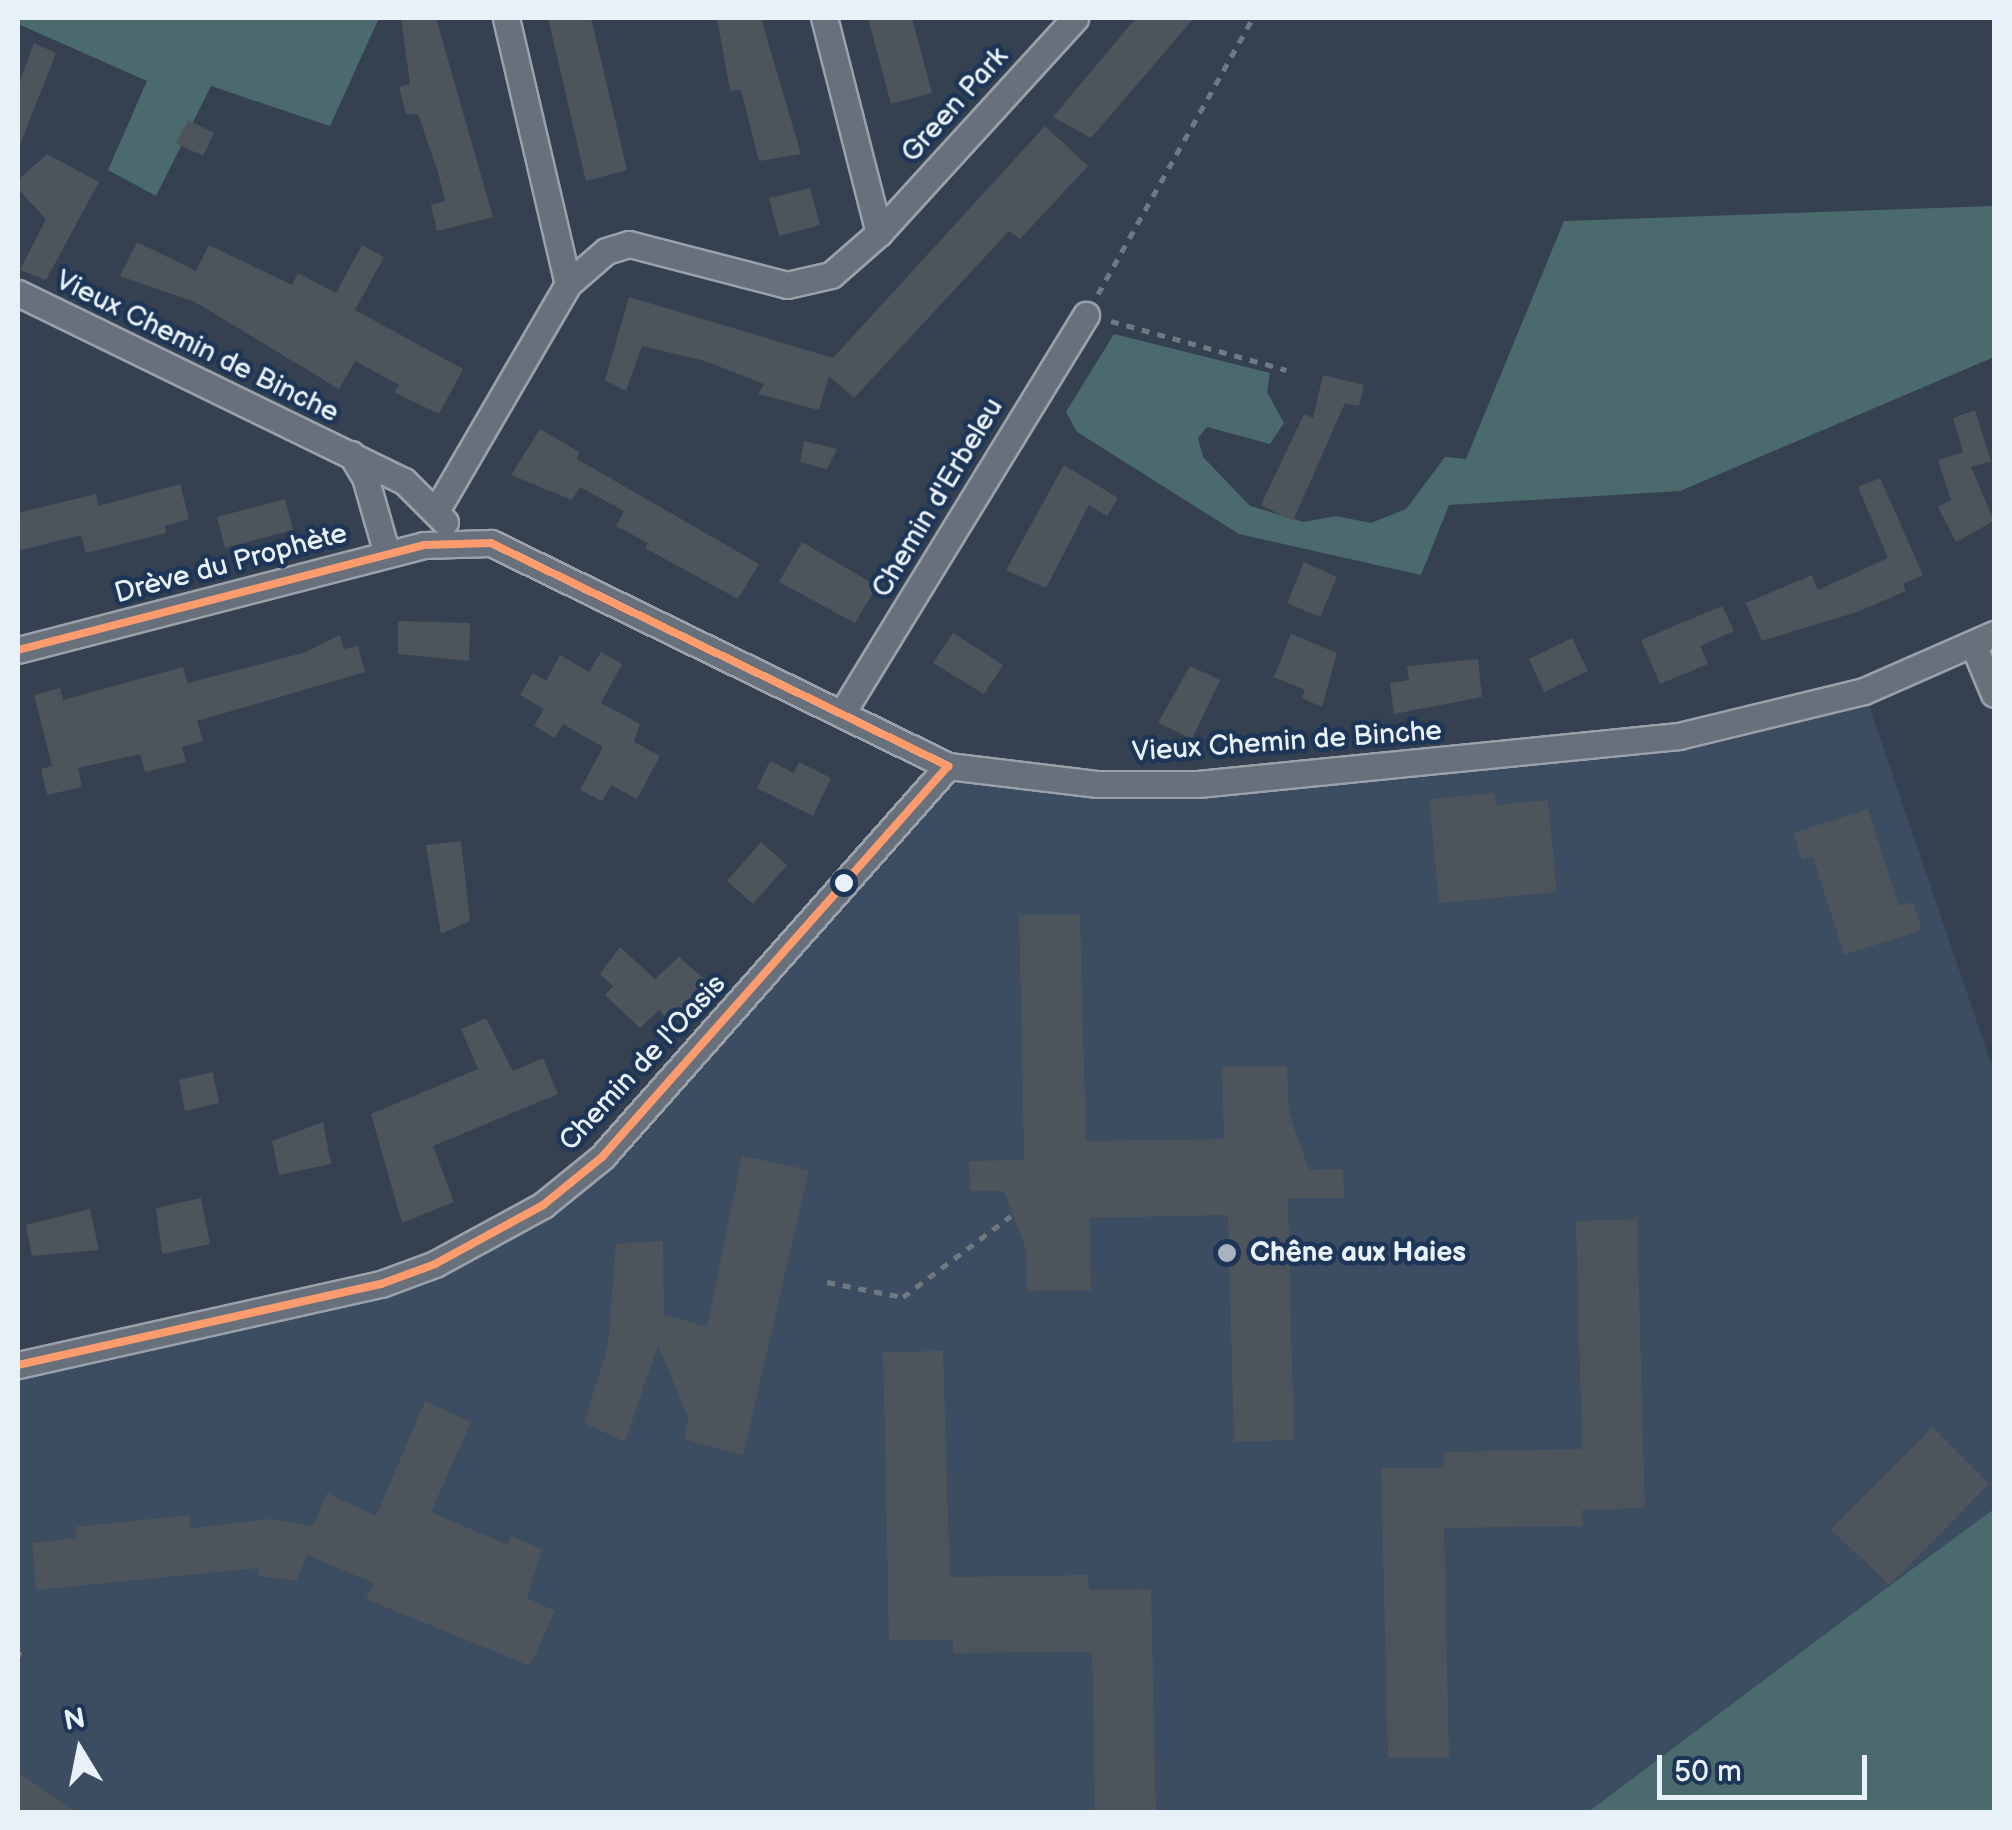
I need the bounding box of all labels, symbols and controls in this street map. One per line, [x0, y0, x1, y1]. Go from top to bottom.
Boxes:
street label: Green Park [895, 41, 1015, 169]
street label: Vieux Chemin de Binche [50, 264, 344, 430]
street label: Chemin d'Erbeleu [865, 392, 1011, 604]
street label: Drève du Prophète [111, 517, 351, 611]
street label: Vieux Chemin de Binche [1131, 714, 1443, 770]
unlabelled marker [834, 873, 854, 893]
street label: Chemin de l'Oasis [553, 968, 733, 1158]
place label: Chêne aux Haies [1250, 1236, 1466, 1270]
marker: Chêne aux Haies [1214, 1240, 1240, 1266]
north arrow [30, 1700, 130, 1800]
text: N [61, 1702, 88, 1738]
scale bar [1662, 1735, 1872, 1797]
text: 50 m [1674, 1754, 1742, 1790]

